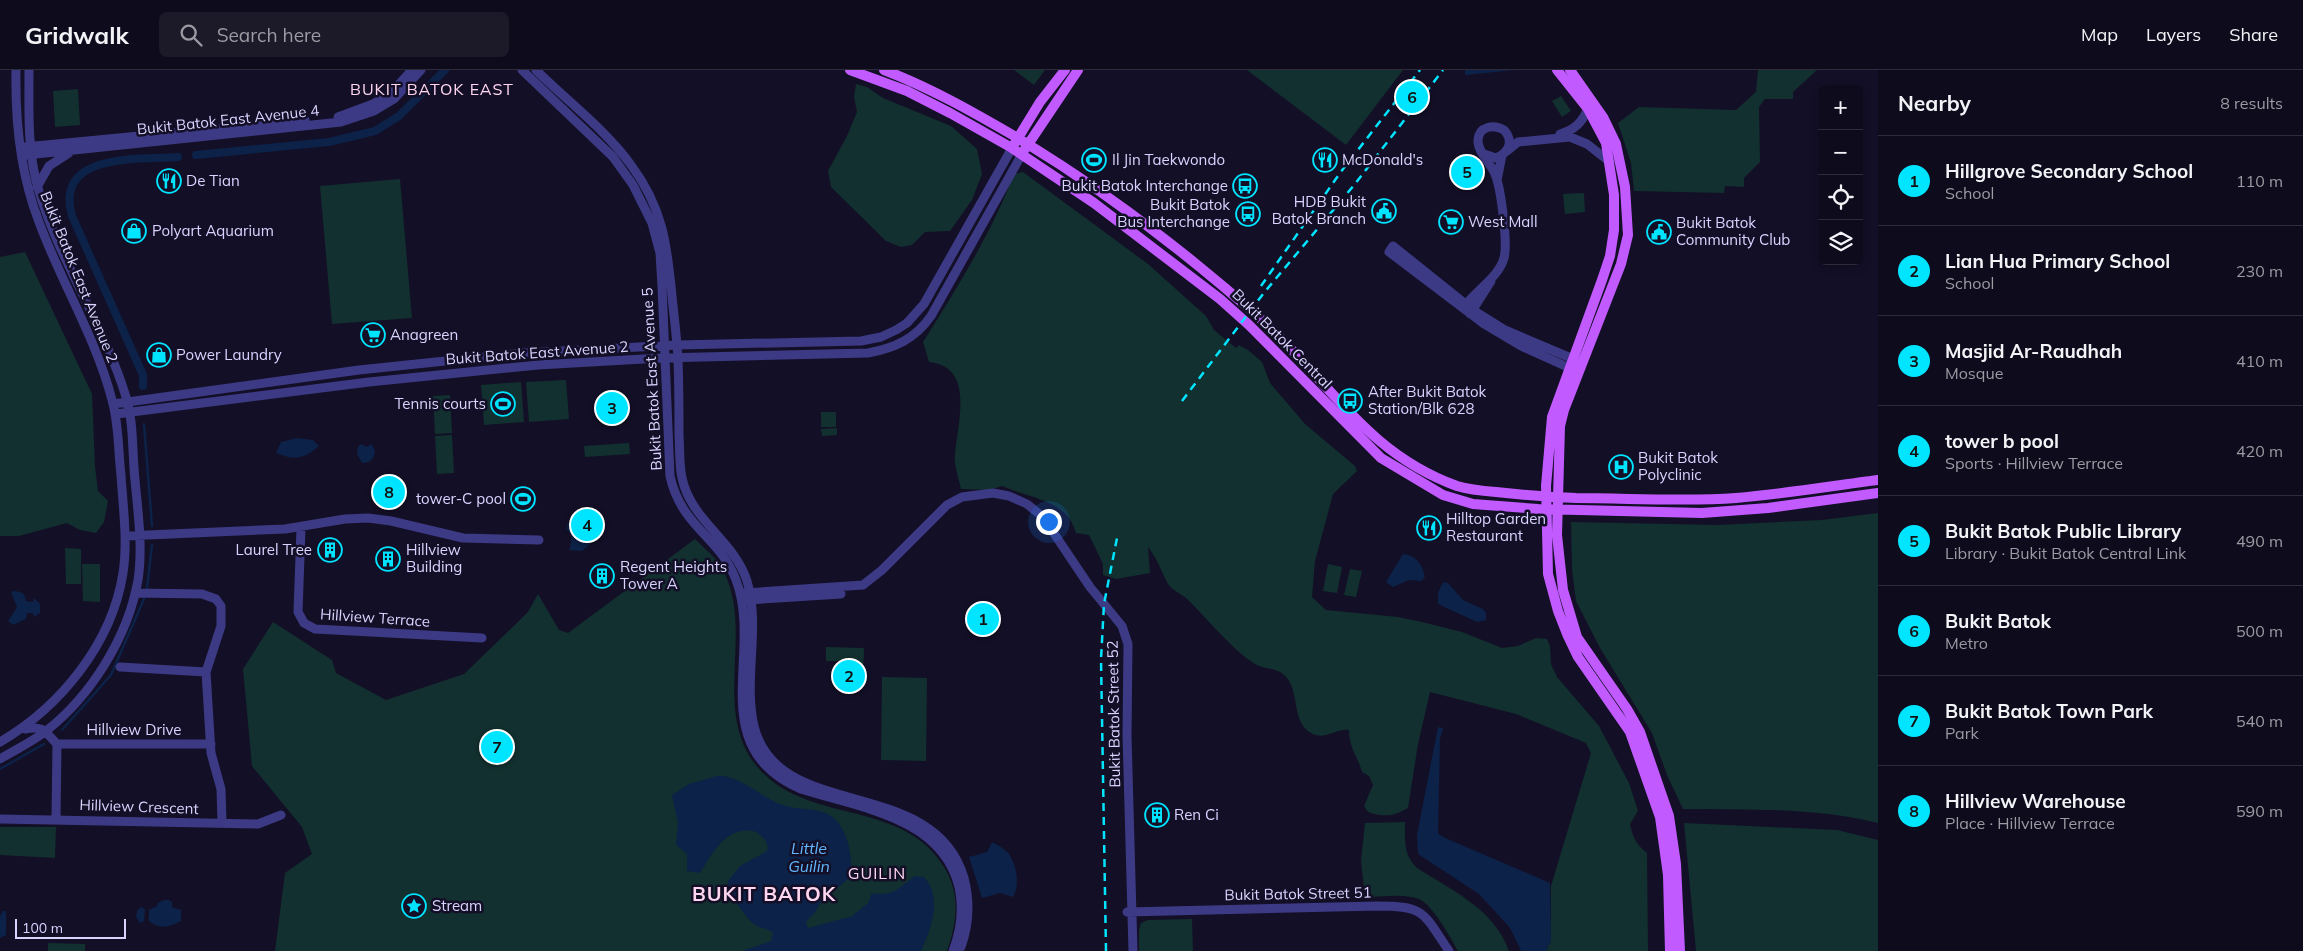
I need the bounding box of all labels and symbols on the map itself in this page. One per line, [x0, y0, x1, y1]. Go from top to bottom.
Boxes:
pin: 6 [1396, 78, 1428, 116]
district label: BUKIT BATOK EAST [350, 79, 514, 99]
street label: Bukit Batok East Avenue 4 [136, 100, 320, 139]
sports icon: Il Jin Taekwondo [1081, 147, 1107, 173]
restaurant icon: McDonald's [1312, 147, 1338, 173]
place label: Il Jin Taekwondo [1112, 150, 1225, 169]
place label: McDonald's [1342, 150, 1423, 169]
pin: 5 [1451, 153, 1483, 191]
restaurant icon: De Tian [156, 168, 182, 194]
place label: De Tian [186, 171, 240, 190]
bus stop icon: Bukit Batok Interchange [1232, 173, 1258, 199]
place label: Bukit Batok Interchange [1062, 176, 1228, 195]
street label: Bukit Batok East Avenue 2 [36, 188, 123, 365]
place label: HDB Bukit Batok Branch [1272, 192, 1366, 228]
place label: Bukit Batok Bus Interchange [1117, 195, 1230, 231]
public building icon: HDB Bukit Batok Branch [1371, 198, 1397, 224]
bus stop icon: Bukit Batok Bus Interchange [1235, 201, 1261, 227]
supermarket icon: West Mall [1438, 209, 1464, 235]
place label: West Mall [1468, 212, 1538, 231]
place label: Bukit Batok Community Club [1676, 213, 1790, 249]
shop icon: Polyart Aquarium [121, 218, 147, 244]
public building icon: Bukit Batok Community Club [1646, 219, 1672, 245]
place label: Polyart Aquarium [152, 221, 274, 240]
street label: Bukit Batok Central [1228, 285, 1336, 393]
street label: Bukit Batok East Avenue 5 [637, 287, 666, 471]
supermarket icon: Anagreen [360, 322, 386, 348]
place label: Anagreen [390, 325, 458, 344]
street label: Bukit Batok East Avenue 2 [445, 337, 629, 368]
shop icon: Power Laundry [146, 342, 172, 368]
place label: Power Laundry [176, 345, 282, 364]
place label: After Bukit Batok Station/Blk 628 [1368, 382, 1487, 418]
bus stop icon: After Bukit Batok Station/Blk 628 [1337, 388, 1363, 414]
pin: 3 [596, 389, 628, 427]
sports icon: Tennis courts [490, 391, 516, 417]
place label: Tennis courts [394, 394, 486, 413]
place label: Bukit Batok Polyclinic [1638, 448, 1718, 484]
hospital icon: Bukit Batok Polyclinic [1608, 454, 1634, 480]
pin: 8 [373, 473, 405, 511]
sports icon: tower-C pool [510, 486, 536, 512]
place label: tower-C pool [416, 489, 506, 508]
pin: 4 [571, 506, 603, 544]
your location [1036, 509, 1062, 535]
place label: Hilltop Garden Restaurant [1446, 509, 1546, 545]
restaurant icon: Hilltop Garden Restaurant [1416, 515, 1442, 541]
building icon: Laurel Tree [317, 537, 343, 563]
place label: Laurel Tree [236, 540, 312, 559]
place label: Hillview Building [406, 540, 462, 576]
building icon: Hillview Building [375, 546, 401, 572]
place label: Regent Heights Tower A [620, 557, 727, 593]
building icon: Regent Heights Tower A [589, 563, 615, 589]
pin: 1 [967, 600, 999, 638]
street label: Hillview Terrace [319, 604, 431, 631]
street label: Bukit Batok Street 52 [1103, 640, 1124, 788]
pin: 2 [833, 657, 865, 695]
street label: Hillview Drive [87, 720, 181, 739]
pin: 7 [481, 728, 513, 766]
street label: Hillview Crescent [79, 795, 199, 818]
building icon: Ren Ci [1144, 802, 1170, 828]
place label: Ren Ci [1174, 805, 1219, 824]
water label: Little Guilin [788, 838, 830, 876]
district label: GUILIN [848, 863, 906, 883]
district label: BUKIT BATOK [692, 881, 836, 906]
street label: Bukit Batok Street 51 [1224, 883, 1372, 904]
place icon: Stream [401, 893, 427, 919]
place label: Stream [432, 896, 482, 915]
scale bar [15, 916, 126, 939]

